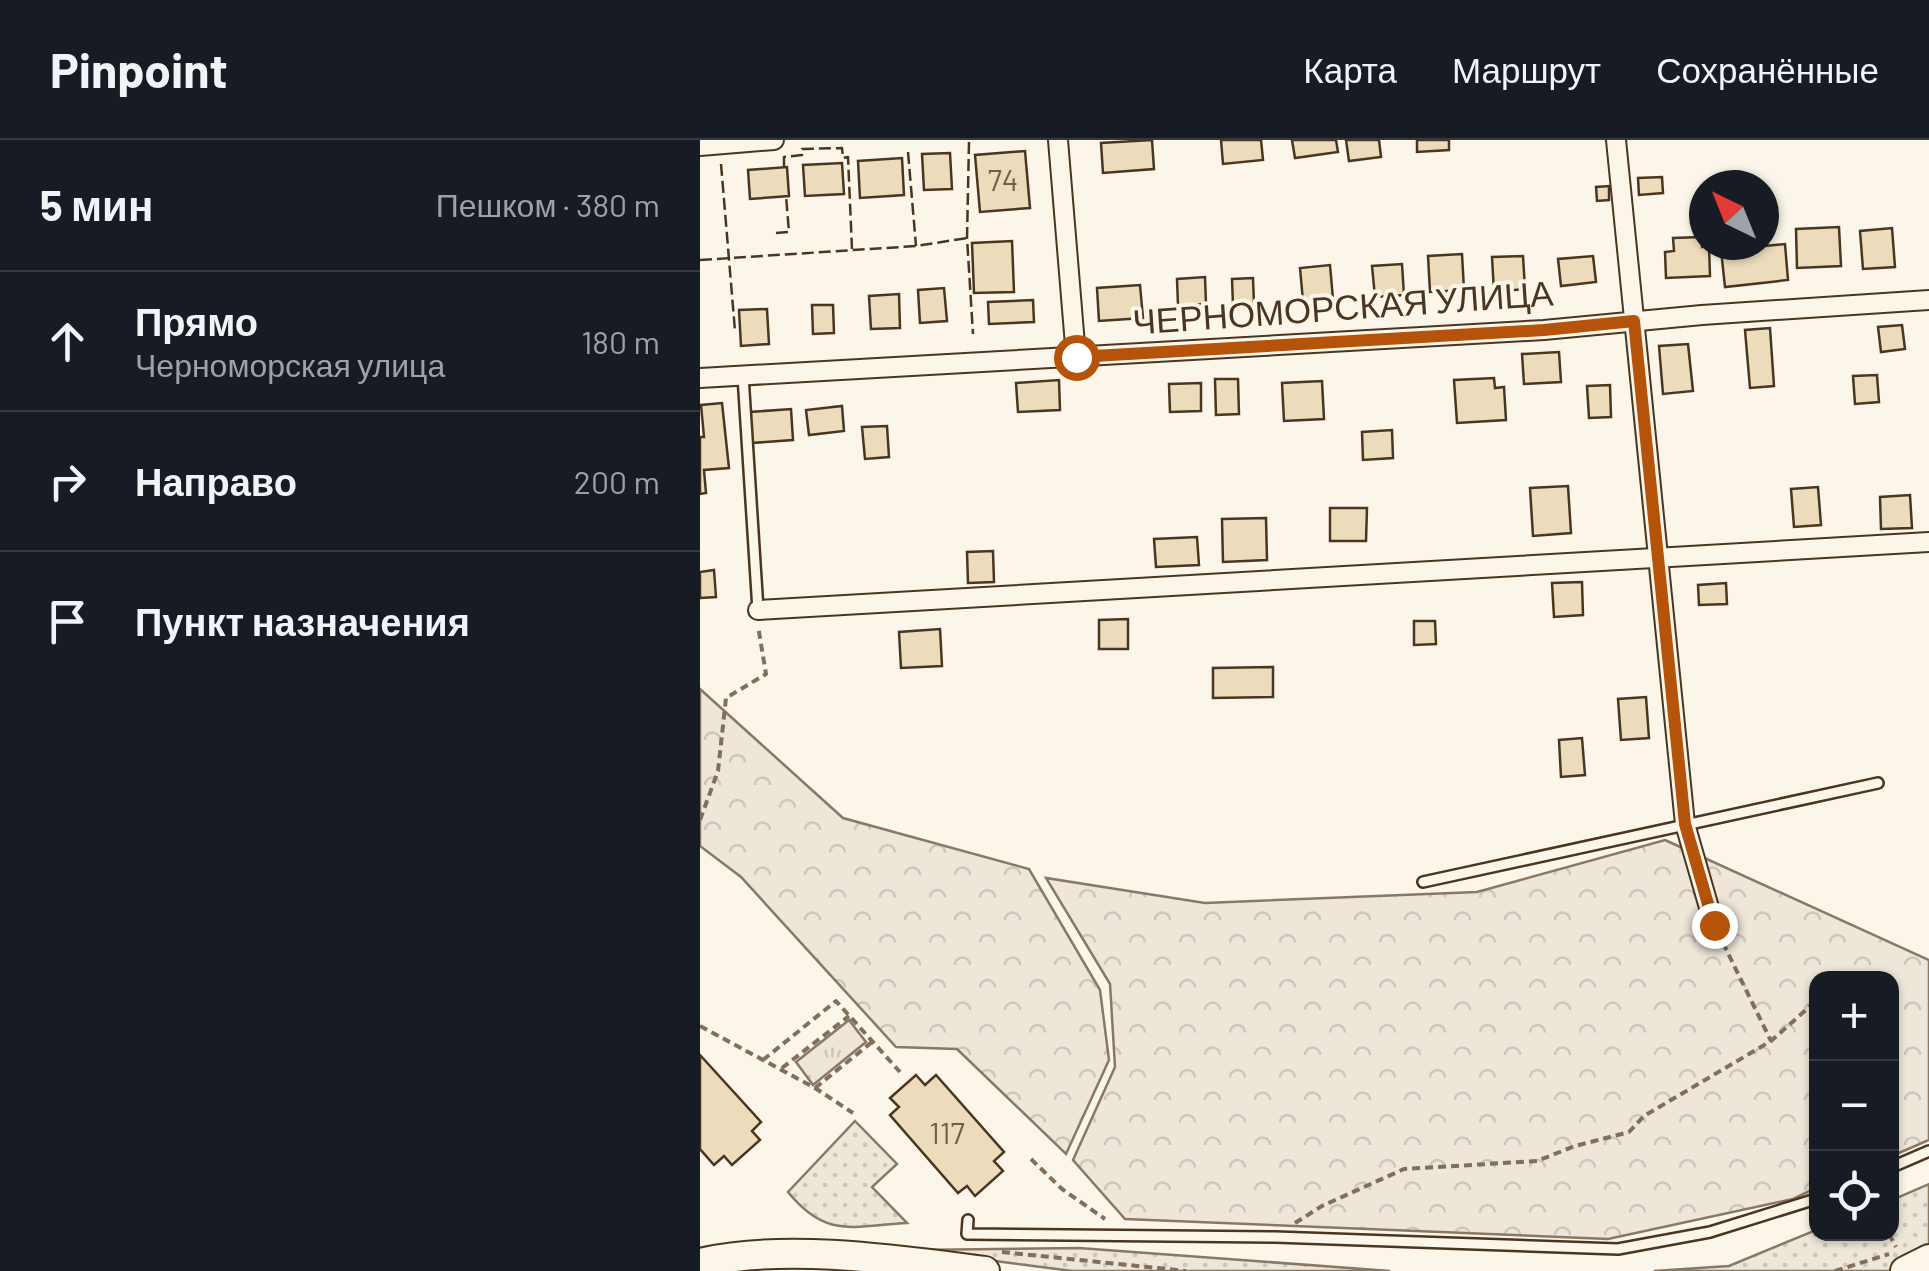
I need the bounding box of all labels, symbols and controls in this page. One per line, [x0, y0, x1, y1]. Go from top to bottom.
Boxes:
text: Pinpoint [50, 40, 228, 98]
text: Карта [1303, 48, 1397, 90]
text: Маршрут [1452, 48, 1601, 90]
text: Сохранённые [1656, 48, 1879, 90]
house number: 74 [988, 161, 1018, 197]
north arrow [1689, 170, 1779, 260]
text: 5 мин [40, 179, 153, 229]
text: Пешком · 380 m [436, 185, 660, 223]
street label: ЧЕРНОМОРСКАЯ УЛИЦА [1131, 270, 1555, 342]
text: Прямо [135, 298, 258, 344]
icon: ahead [40, 314, 95, 369]
text: 180 m [581, 322, 660, 360]
route start [1054, 335, 1100, 381]
text: Черноморская улица [135, 345, 445, 383]
icon: right [40, 454, 95, 509]
text: Направо [135, 458, 297, 504]
text: 200 m [574, 462, 660, 500]
icon: arrive [40, 594, 95, 649]
text: Пункт назначения [135, 598, 470, 644]
route end [1692, 903, 1738, 949]
map controls [1809, 971, 1899, 1241]
button: + [1809, 971, 1899, 1061]
button: − [1809, 1061, 1899, 1151]
house number: 117 [929, 1114, 965, 1150]
button: locate [1809, 1151, 1899, 1241]

